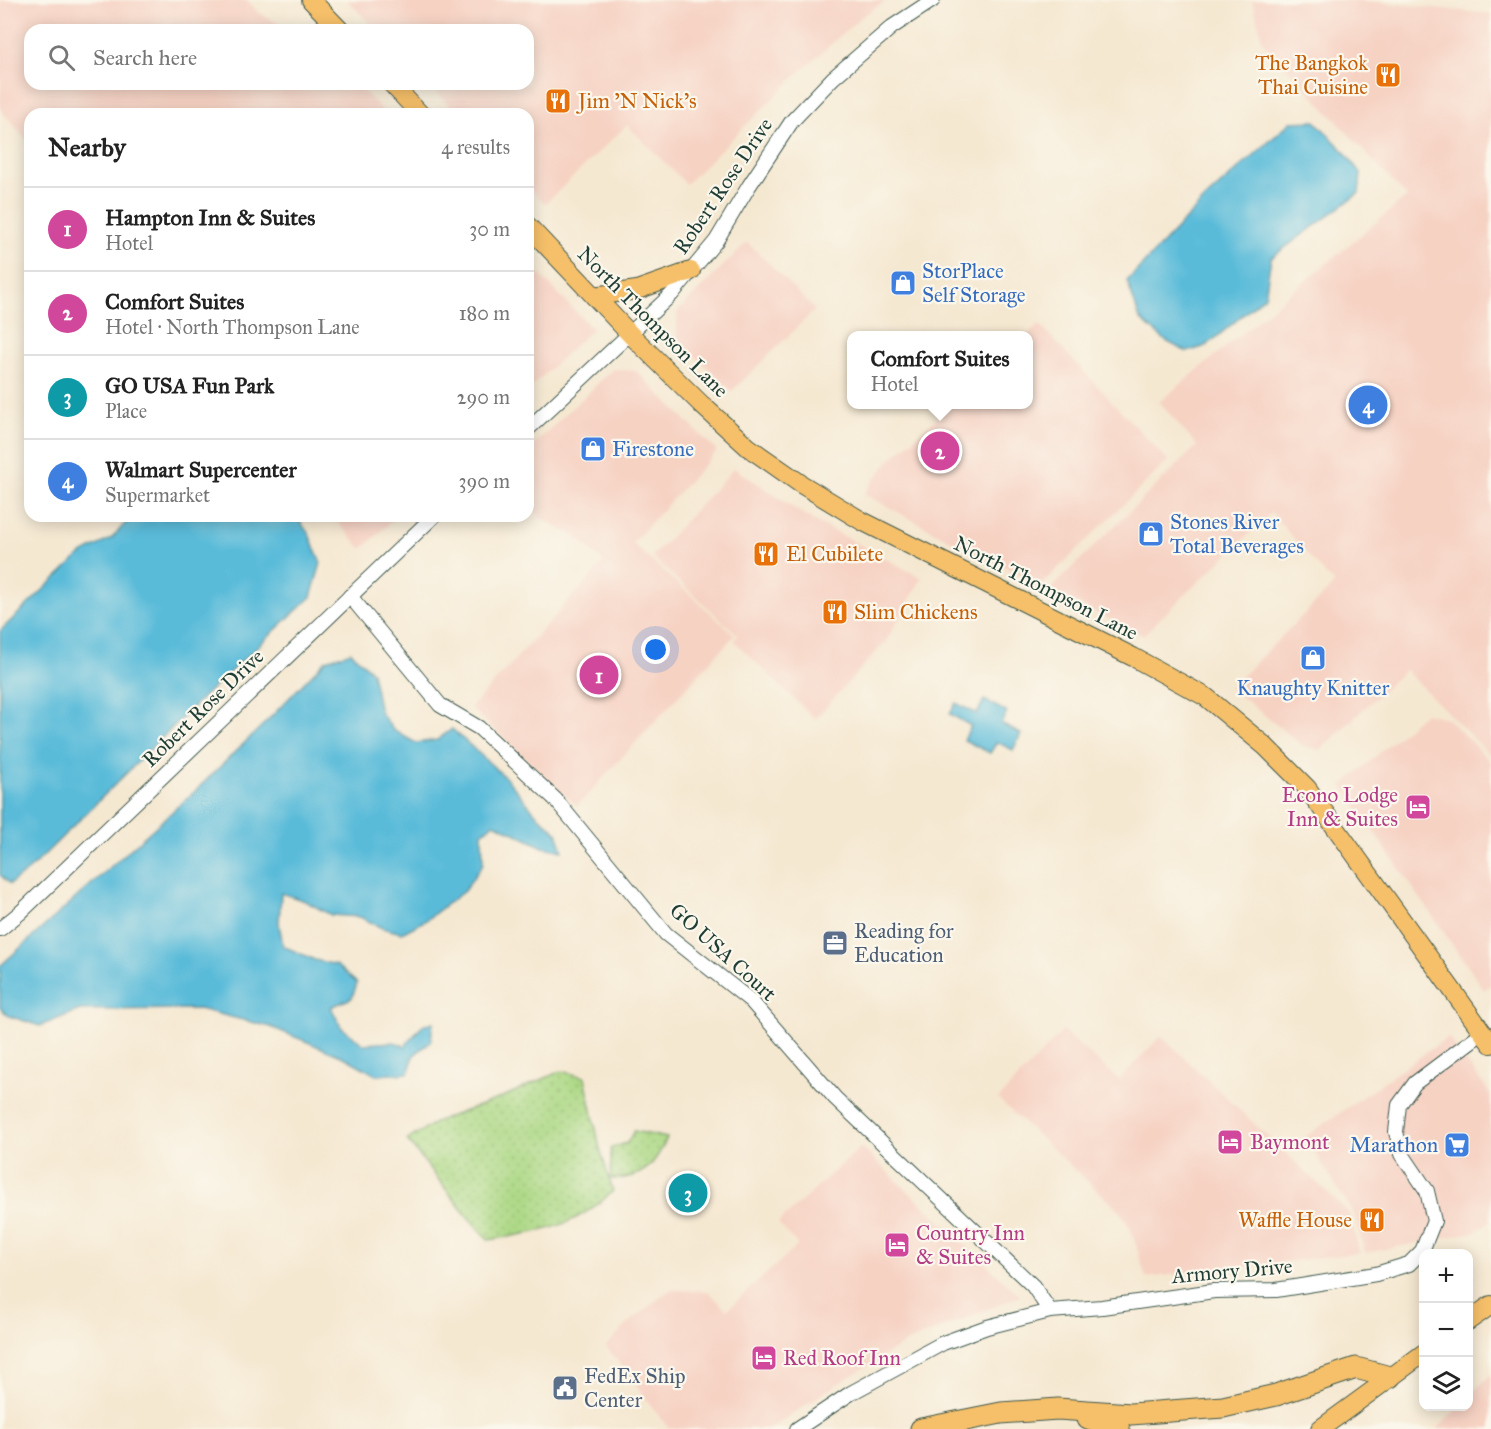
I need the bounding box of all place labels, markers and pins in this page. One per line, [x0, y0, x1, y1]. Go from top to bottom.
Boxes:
place label: The Bangkok Thai Cuisine [1255, 50, 1368, 100]
restaurant icon: The Bangkok Thai Cuisine [1373, 60, 1403, 90]
restaurant icon: Jim 'N Nick's [543, 86, 573, 116]
place label: Jim 'N Nick's [576, 88, 697, 114]
place label: StorPlace Self Storage [922, 258, 1026, 308]
shop icon: StorPlace Self Storage [888, 268, 918, 298]
pin: 4 [1348, 382, 1388, 428]
pin: 2 [920, 428, 960, 474]
shop icon: Firestone [578, 434, 608, 464]
place label: Firestone [612, 436, 694, 462]
place label: Stones River Total Beverages [1170, 509, 1304, 559]
shop icon: Stones River Total Beverages [1136, 519, 1166, 549]
restaurant icon: El Cubilete [751, 539, 781, 569]
place label: El Cubilete [786, 541, 883, 567]
restaurant icon: Slim Chickens [820, 597, 850, 627]
place label: Slim Chickens [854, 599, 978, 625]
shop icon: Knaughty Knitter [1298, 643, 1328, 673]
pin: 1 [580, 652, 618, 698]
place label: Knaughty Knitter [1237, 675, 1390, 701]
place label: Econo Lodge Inn & Suites [1281, 782, 1398, 832]
hotel icon: Econo Lodge Inn & Suites [1403, 792, 1433, 822]
place label: Reading for Education [854, 918, 954, 968]
office icon: Reading for Education [820, 928, 850, 958]
hotel icon: Baymont [1215, 1127, 1245, 1157]
place label: Baymont [1250, 1129, 1330, 1155]
supermarket icon: Marathon [1442, 1130, 1472, 1160]
place label: Marathon [1350, 1132, 1438, 1158]
pin: 3 [668, 1170, 708, 1216]
restaurant icon: Waffle House [1357, 1205, 1387, 1235]
place label: Waffle House [1238, 1207, 1352, 1233]
place label: Country Inn & Suites [916, 1220, 1025, 1270]
hotel icon: Country Inn & Suites [882, 1230, 912, 1260]
hotel icon: Red Roof Inn [749, 1343, 779, 1373]
place label: Red Roof Inn [783, 1345, 901, 1371]
place label: FedEx Ship Center [584, 1363, 685, 1413]
public building icon: FedEx Ship Center [550, 1373, 580, 1403]

